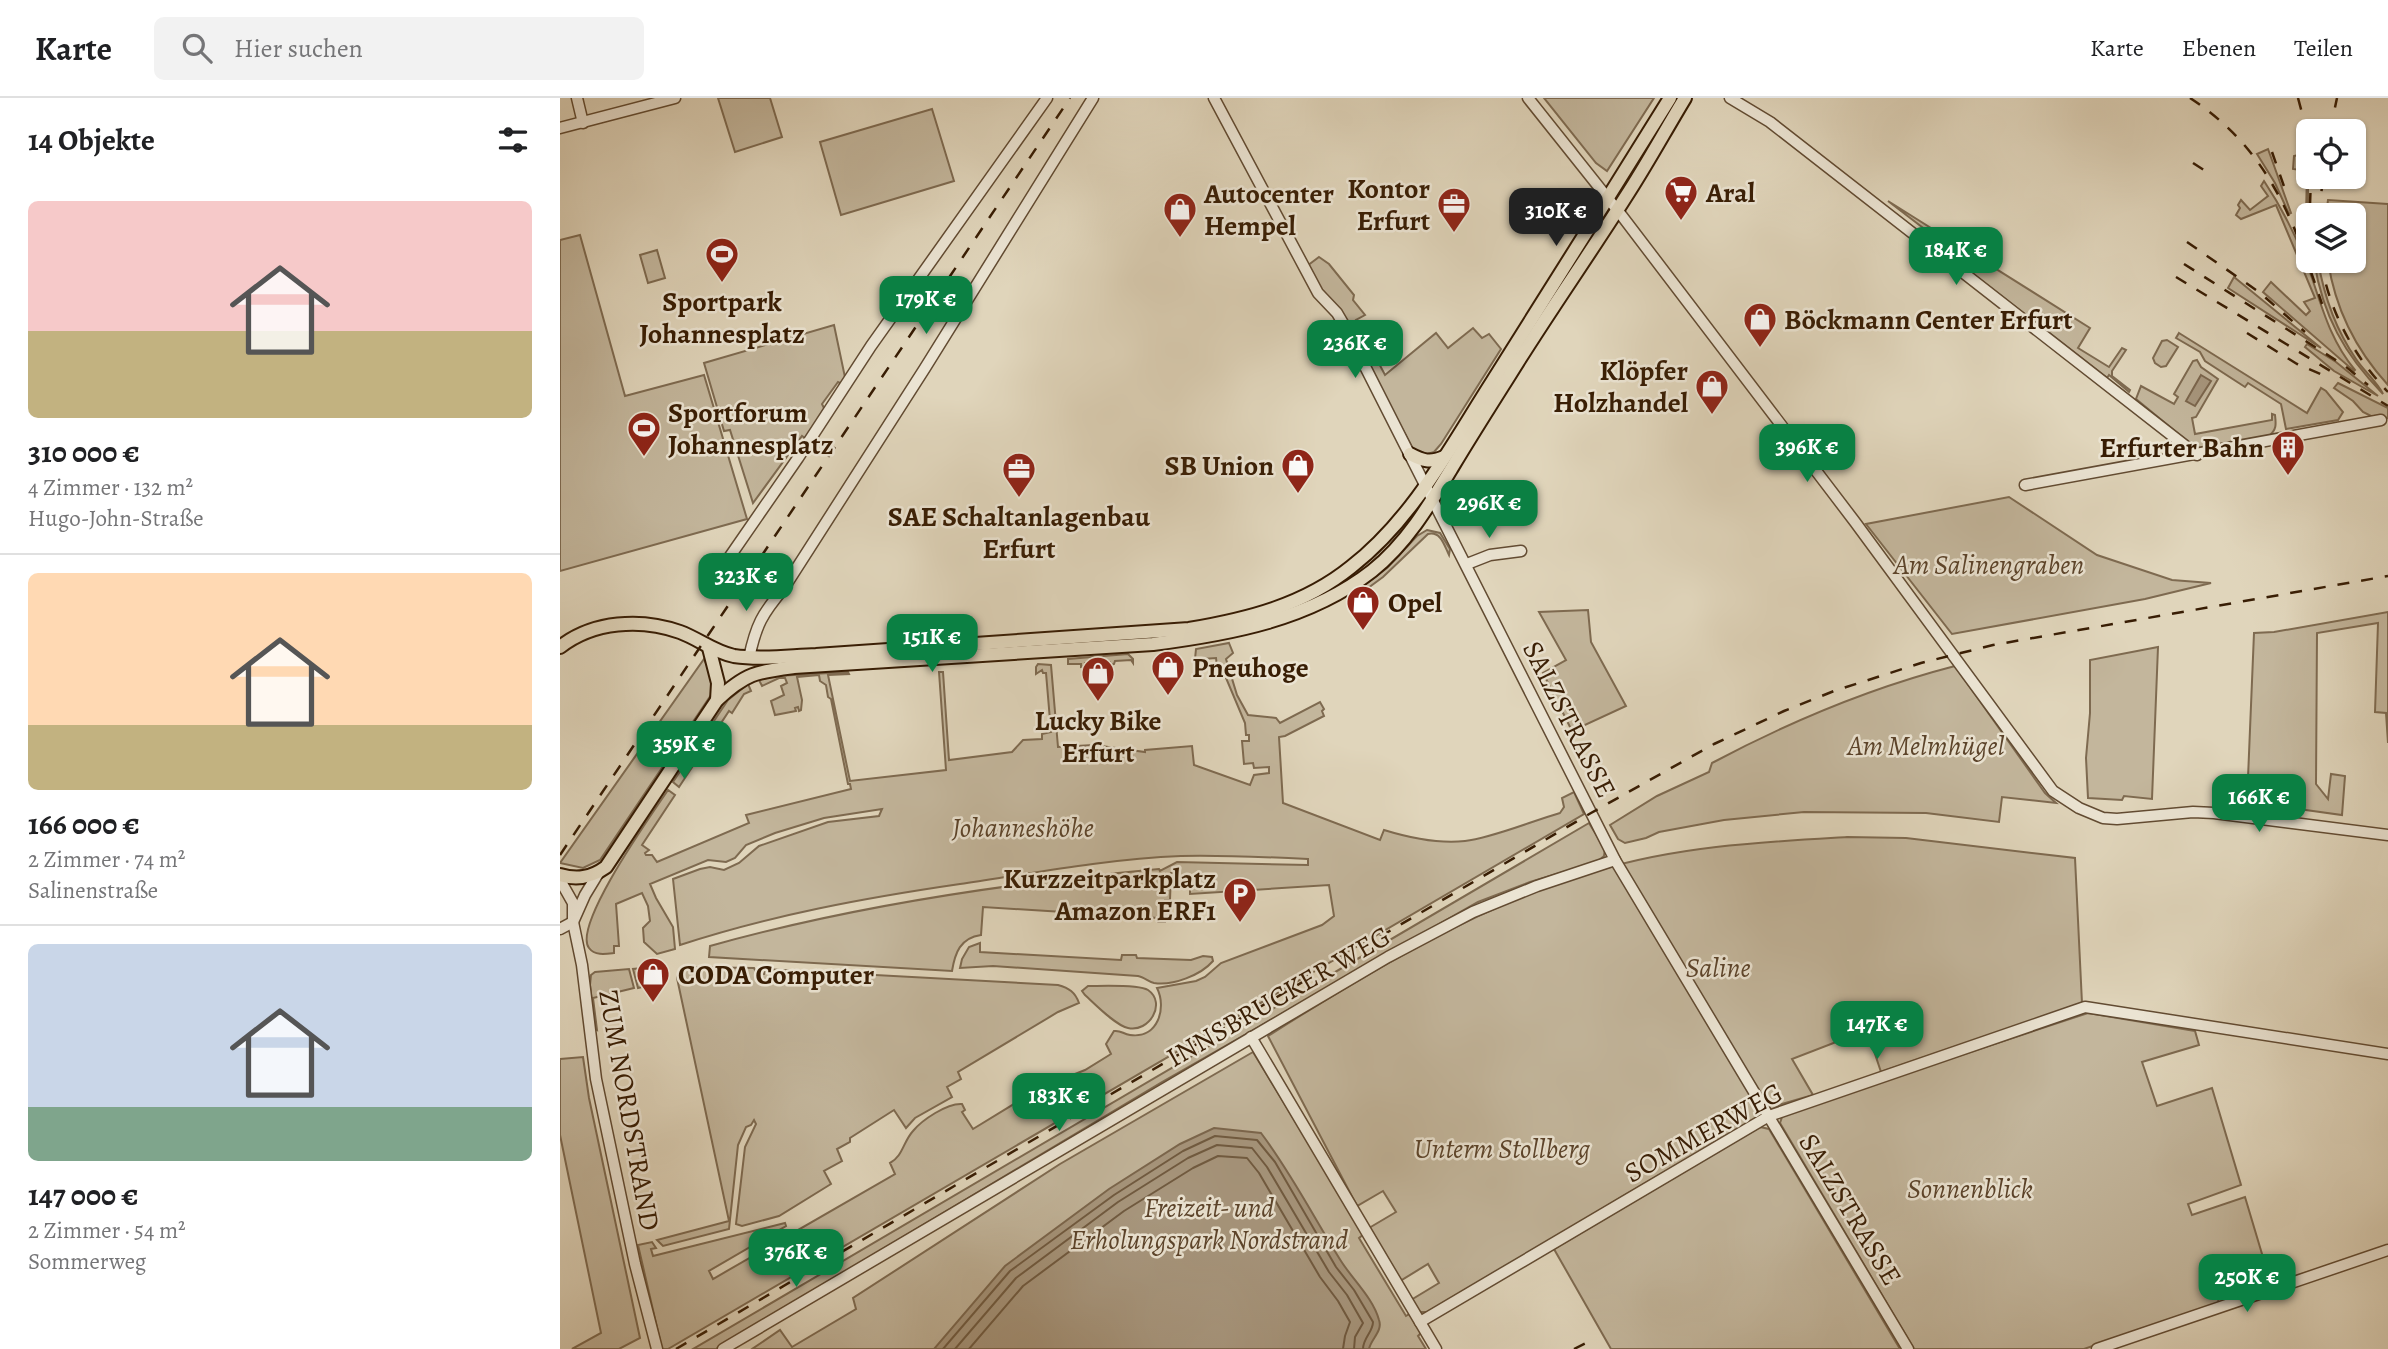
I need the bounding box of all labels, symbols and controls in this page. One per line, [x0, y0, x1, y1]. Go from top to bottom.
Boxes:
search box [154, 17, 644, 80]
text: Karte [35, 26, 112, 71]
icon: search [178, 29, 216, 67]
text: Hier suchen [234, 31, 363, 66]
text: Karte [2090, 32, 2144, 64]
text: Ebenen [2182, 32, 2256, 64]
text: Teilen [2294, 32, 2353, 64]
map controls [2296, 119, 2366, 273]
button: locate [2296, 119, 2366, 189]
text: 14 Objekte [28, 120, 155, 160]
icon: filters [494, 121, 532, 159]
place label: Kontor Erfurt [1347, 170, 1430, 240]
supermarket icon: Aral [1662, 173, 1700, 222]
place label: Aral [1705, 174, 1756, 212]
place label: Autocenter Hempel [1203, 175, 1335, 245]
office icon: Kontor Erfurt [1435, 185, 1473, 234]
pin: 310K € [1499, 188, 1613, 248]
shop icon: Autocenter Hempel [1161, 190, 1199, 239]
text: 310K € [1525, 195, 1587, 226]
button: layers [2296, 203, 2366, 273]
pin: 184K € [1899, 228, 2013, 287]
text: 184K € [1925, 234, 1987, 265]
sports icon: Sportpark Johannesplatz [703, 235, 741, 284]
icon: home [217, 247, 343, 373]
pin: 179K € [869, 276, 983, 336]
place label: Sportpark Johannesplatz [639, 283, 805, 353]
text: 179K € [895, 283, 957, 314]
shop icon: Böckmann Center Erfurt [1741, 300, 1779, 349]
place label: Böckmann Center Erfurt [1784, 301, 2073, 339]
pin: 236K € [1298, 320, 1412, 380]
text: 236K € [1323, 327, 1387, 358]
place label: Klöpfer Holzhandel [1553, 352, 1689, 422]
shop icon: Klöpfer Holzhandel [1693, 367, 1731, 416]
place label: Sportforum Johannesplatz [668, 394, 834, 464]
sports icon: Sportforum Johannesplatz [625, 409, 663, 458]
pin: 396K € [1750, 424, 1864, 484]
building icon: Erfurter Bahn [2269, 428, 2307, 477]
place label: Erfurter Bahn [2099, 429, 2264, 467]
text: 396K € [1775, 431, 1839, 462]
text: 310 000 € [28, 432, 140, 472]
shop icon: SB Union [1279, 446, 1317, 495]
place label: SB Union [1164, 447, 1274, 485]
office icon: SAE Schaltanlagenbau Erfurt [1000, 450, 1038, 499]
text: 4 Zimmer · 132 m² [28, 472, 193, 503]
pin: 296K € [1432, 480, 1546, 540]
text: 296K € [1457, 487, 1521, 518]
place label: SAE Schaltanlagenbau Erfurt [888, 498, 1151, 568]
text: Hugo-John-Straße [28, 503, 203, 534]
park label: Am Salinengraben [1892, 546, 2084, 584]
pin: 323K € [689, 554, 803, 613]
text: 323K € [714, 560, 778, 591]
shop icon: Opel [1344, 583, 1382, 632]
place label: Opel [1388, 584, 1443, 622]
pin: 151K € [875, 614, 989, 674]
icon: home [217, 619, 343, 745]
text: 151K € [903, 621, 961, 652]
street label: SALZSTRASSE [1513, 635, 1625, 804]
shop icon: Pneuhoge [1149, 648, 1187, 697]
place label: Pneuhoge [1192, 649, 1309, 687]
shop icon: Lucky Bike Erfurt [1079, 654, 1117, 703]
place label: Lucky Bike Erfurt [1035, 702, 1162, 772]
pin: 359K € [627, 722, 741, 781]
park label: Am Melmhügel [1845, 727, 2005, 765]
text: 359K € [653, 728, 715, 759]
pin: 166K € [2202, 774, 2316, 834]
text: 166K € [2228, 781, 2290, 812]
text: 166 000 € [28, 804, 140, 844]
park label: Johanneshöhe [951, 809, 1094, 847]
text: 2 Zimmer · 74 m² [28, 844, 185, 875]
place label: Kurzzeitparkplatz Amazon ERF1 [1003, 860, 1216, 930]
text: Salinenstraße [28, 875, 158, 906]
parking icon: Kurzzeitparkplatz Amazon ERF1 [1221, 875, 1259, 924]
street label: INNSBRUCKER WEG [1160, 917, 1397, 1076]
park label: Saline [1686, 949, 1750, 987]
shop icon: CODA Computer [634, 955, 672, 1004]
place label: CODA Computer [678, 956, 875, 994]
street label: ZUM NORDSTRAND [589, 987, 669, 1234]
icon: home [217, 990, 343, 1116]
pin: 147K € [1820, 1002, 1934, 1061]
text: 147K € [1846, 1008, 1908, 1039]
pin: 183K € [1002, 1074, 1116, 1133]
street label: SOMMERWEG [1618, 1074, 1789, 1192]
text: 183K € [1028, 1080, 1090, 1111]
street label: SALZSTRASSE [1790, 1126, 1910, 1293]
park label: Unterm Stollberg [1414, 1130, 1591, 1168]
park label: Sonnenblick [1907, 1170, 2033, 1208]
text: 147 000 € [28, 1175, 139, 1215]
park label: Freizeit- und Erholungspark Nordstrand [1070, 1189, 1348, 1259]
text: 2 Zimmer · 54 m² [28, 1215, 186, 1246]
pin: 376K € [739, 1230, 853, 1289]
text: 376K € [765, 1236, 827, 1267]
text: Sommerweg [28, 1246, 146, 1277]
pin: 250K € [2190, 1254, 2304, 1314]
text: 250K € [2215, 1261, 2279, 1292]

